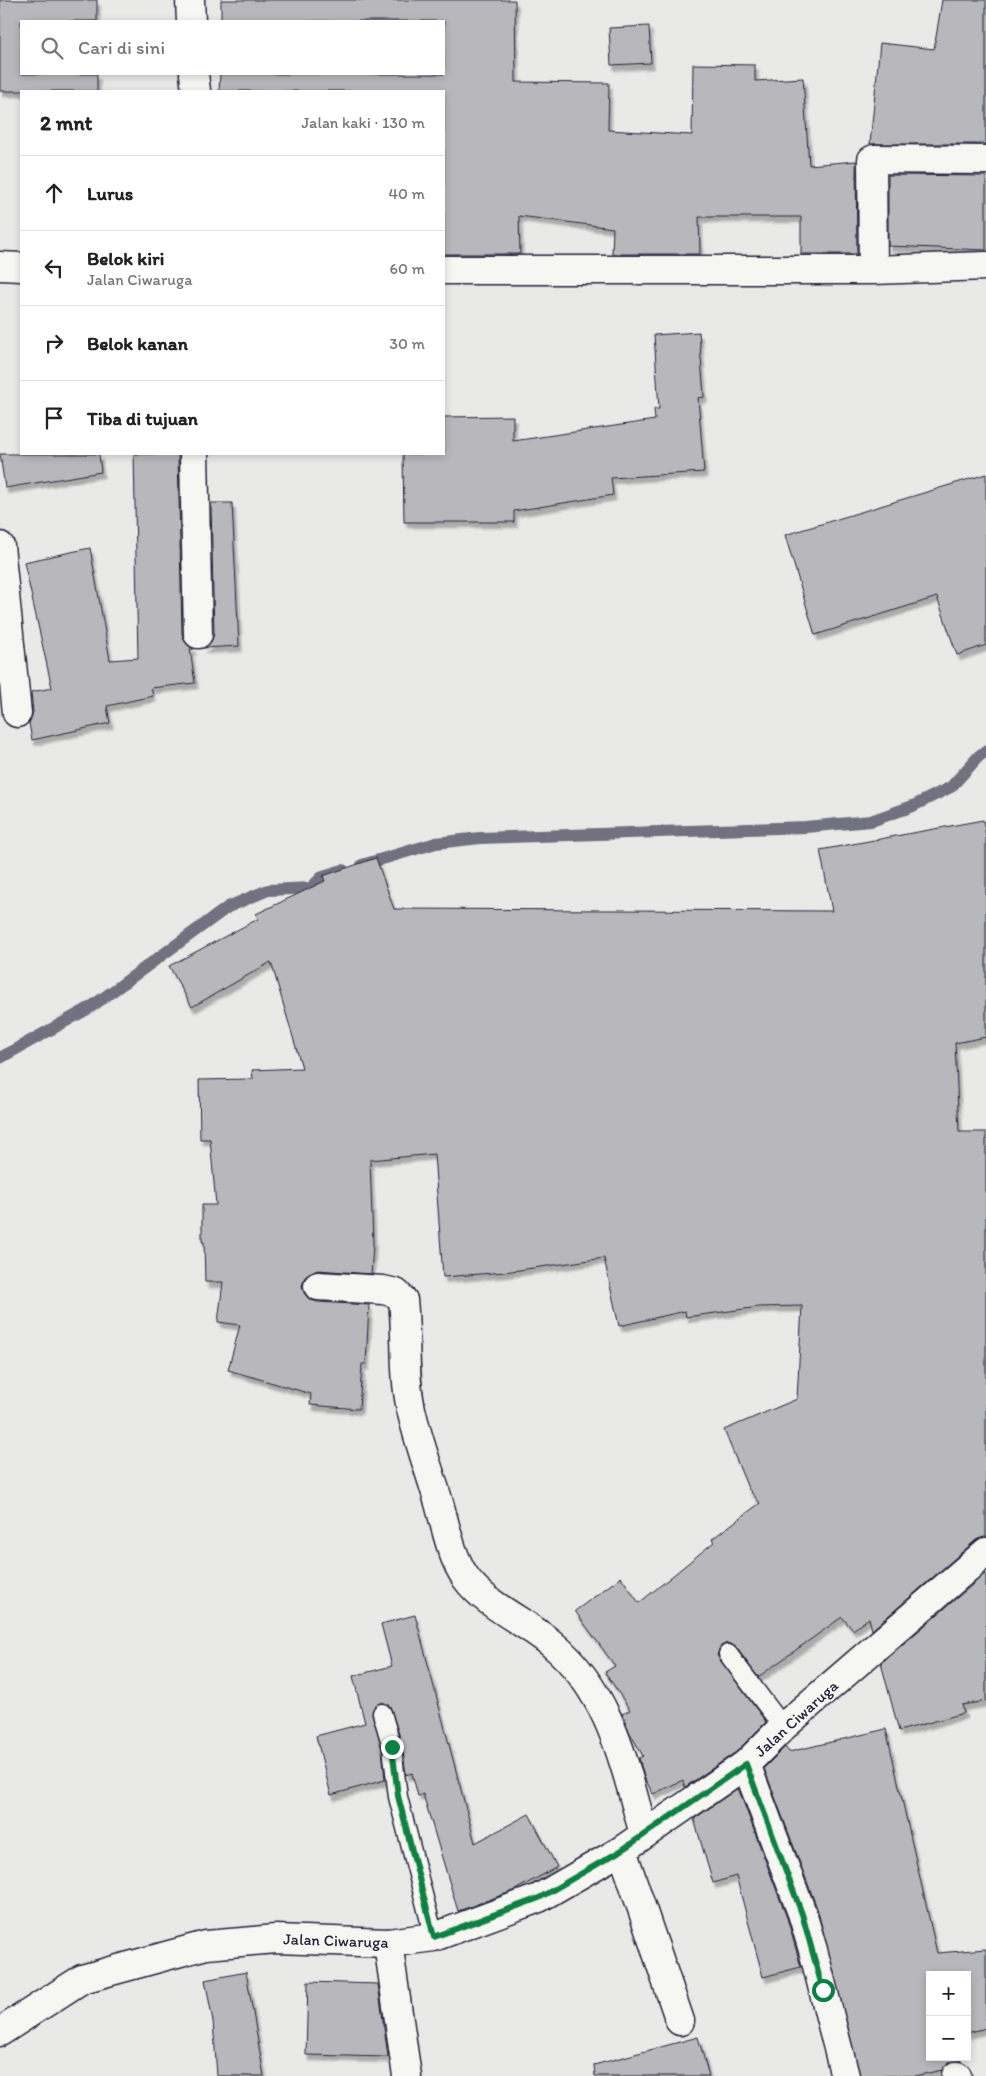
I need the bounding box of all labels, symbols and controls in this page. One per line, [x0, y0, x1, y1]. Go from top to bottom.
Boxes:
search box [20, 20, 445, 75]
icon: search [38, 34, 66, 62]
text: Cari di sini [78, 36, 165, 59]
text: 2 mnt [40, 110, 93, 135]
text: Jalan kaki · 130 m [302, 113, 425, 132]
icon: ahead [40, 179, 68, 207]
text: Lurus [87, 182, 133, 205]
text: 40 m [388, 184, 425, 203]
text: Belok kiri [87, 247, 164, 270]
icon: left [40, 254, 68, 282]
text: 60 m [390, 259, 425, 278]
text: Jalan Ciwaruga [87, 270, 192, 289]
icon: right [40, 329, 68, 357]
text: Belok kanan [87, 332, 188, 355]
text: 30 m [389, 334, 425, 353]
icon: arrive [40, 404, 68, 432]
text: Tiba di tujuan [87, 407, 198, 430]
street label: Jalan Ciwaruga [751, 1676, 842, 1761]
route end [381, 1736, 404, 1759]
street label: Jalan Ciwaruga [283, 1929, 390, 1952]
map controls [926, 1971, 971, 2061]
button: + [926, 1971, 971, 2016]
route start [812, 1979, 835, 2002]
button: − [926, 2016, 971, 2061]

